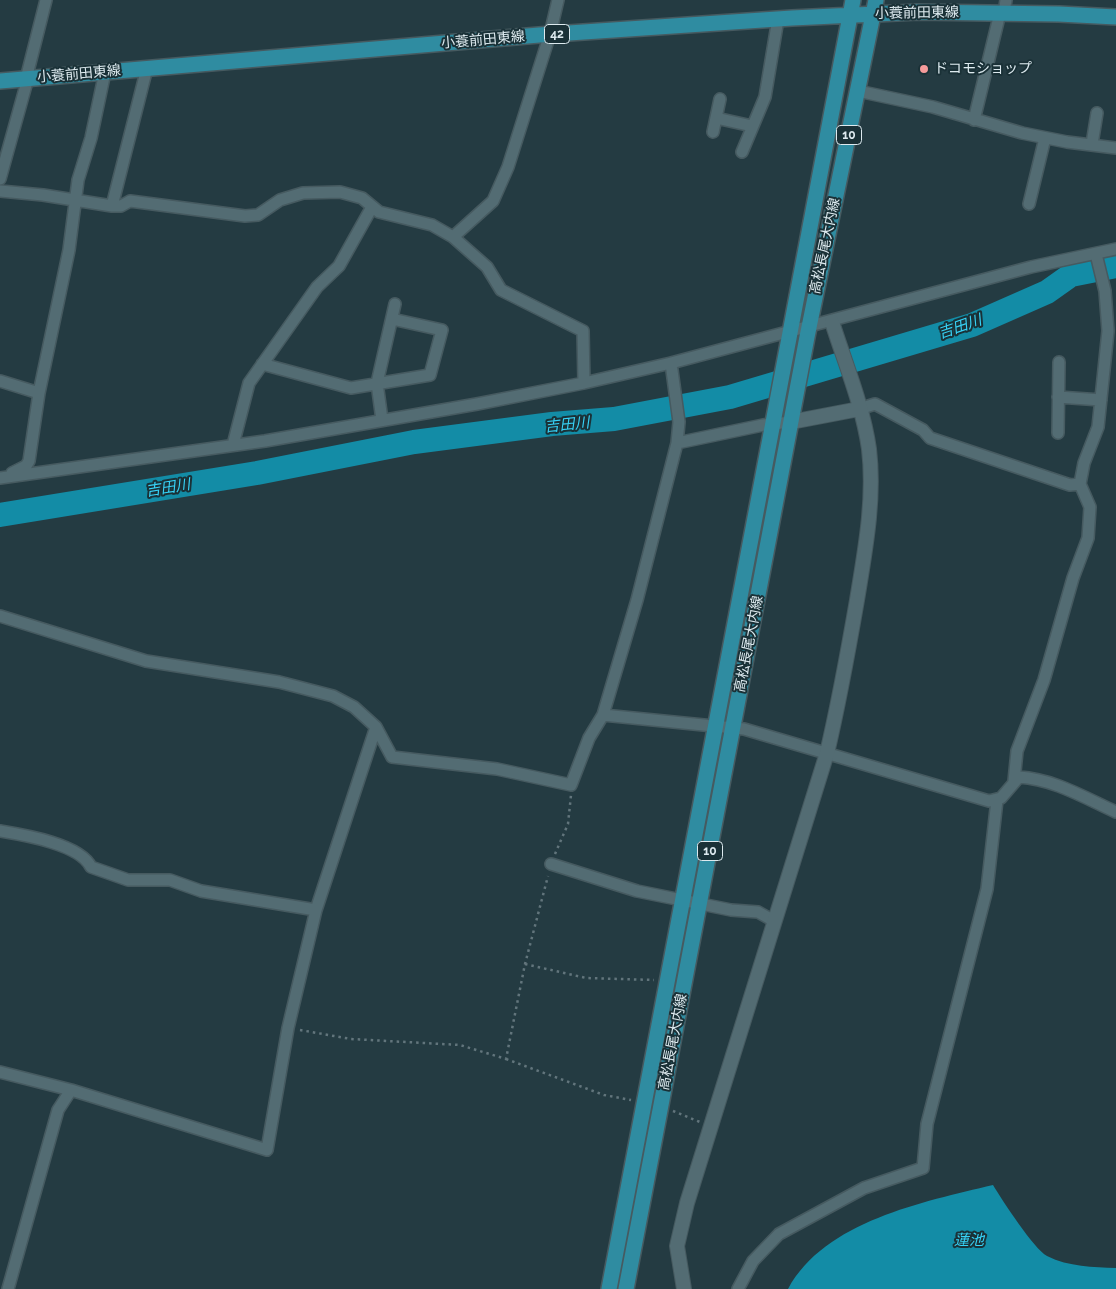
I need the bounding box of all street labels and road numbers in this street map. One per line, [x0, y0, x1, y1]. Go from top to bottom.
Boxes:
street label: 小蓑前田東線 [875, 4, 959, 22]
road number: 42 [544, 24, 570, 44]
street label: 小蓑前田東線 [440, 28, 526, 52]
street label: 小蓑前田東線 [36, 62, 122, 86]
road number: 10 [836, 126, 862, 144]
street label: 高松長尾大内線 [807, 196, 843, 296]
street label: 高松長尾大内線 [731, 594, 767, 694]
road number: 10 [698, 841, 722, 860]
street label: 高松長尾大内線 [655, 992, 691, 1092]

